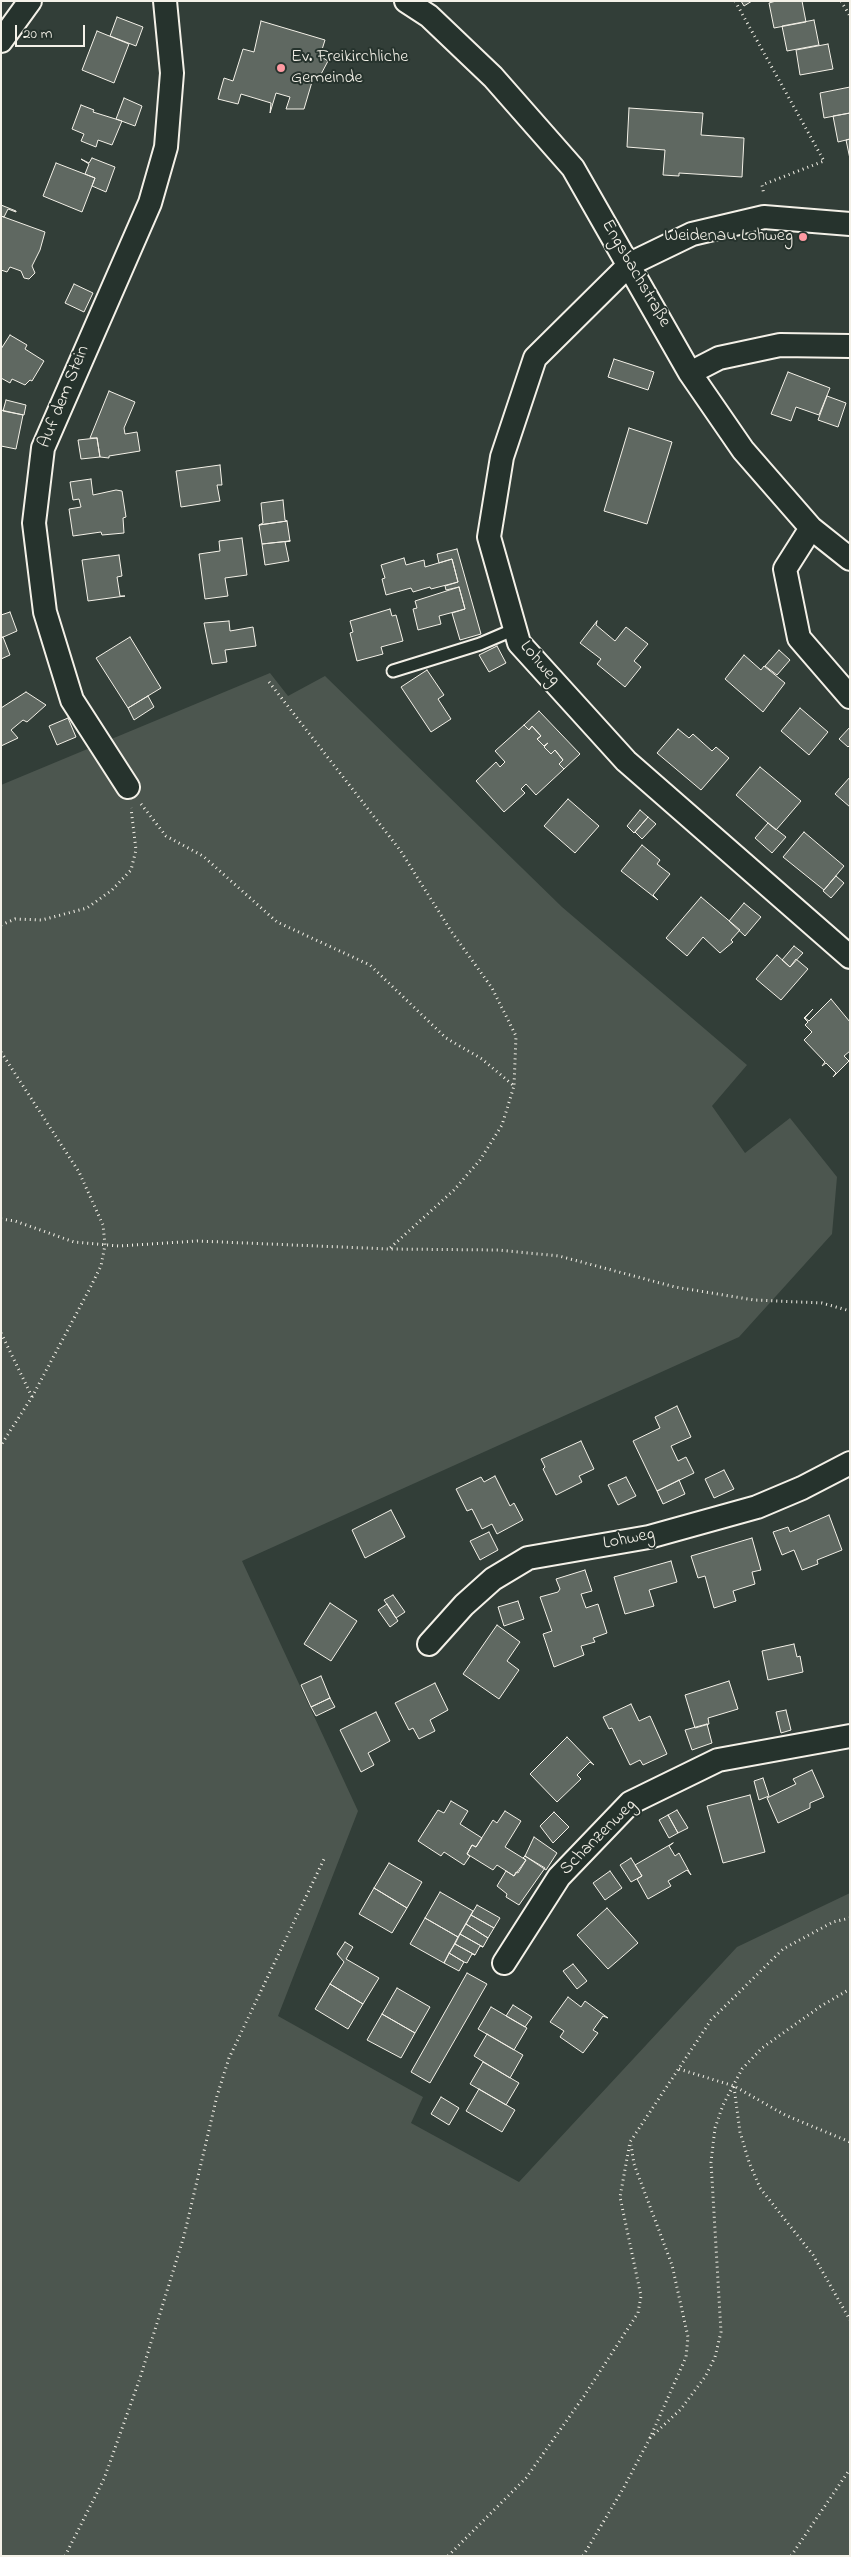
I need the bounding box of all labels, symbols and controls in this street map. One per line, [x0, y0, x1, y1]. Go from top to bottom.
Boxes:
scale bar [18, 15, 88, 47]
text: 20 m [23, 23, 52, 45]
place label: Ev. Freikirchliche Gemeinde [291, 47, 408, 90]
marker: Ev. Freikirchliche Gemeinde [275, 62, 287, 74]
street label: Engsbachstraße [595, 216, 675, 332]
place label: Weidenau Lohweg [664, 226, 793, 248]
marker: Weidenau Lohweg [797, 231, 809, 243]
street label: Auf dem Stein [35, 343, 95, 451]
street label: Lohweg [514, 637, 564, 691]
street label: Lohweg [601, 1524, 657, 1556]
street label: Schanzenweg [556, 1795, 642, 1881]

